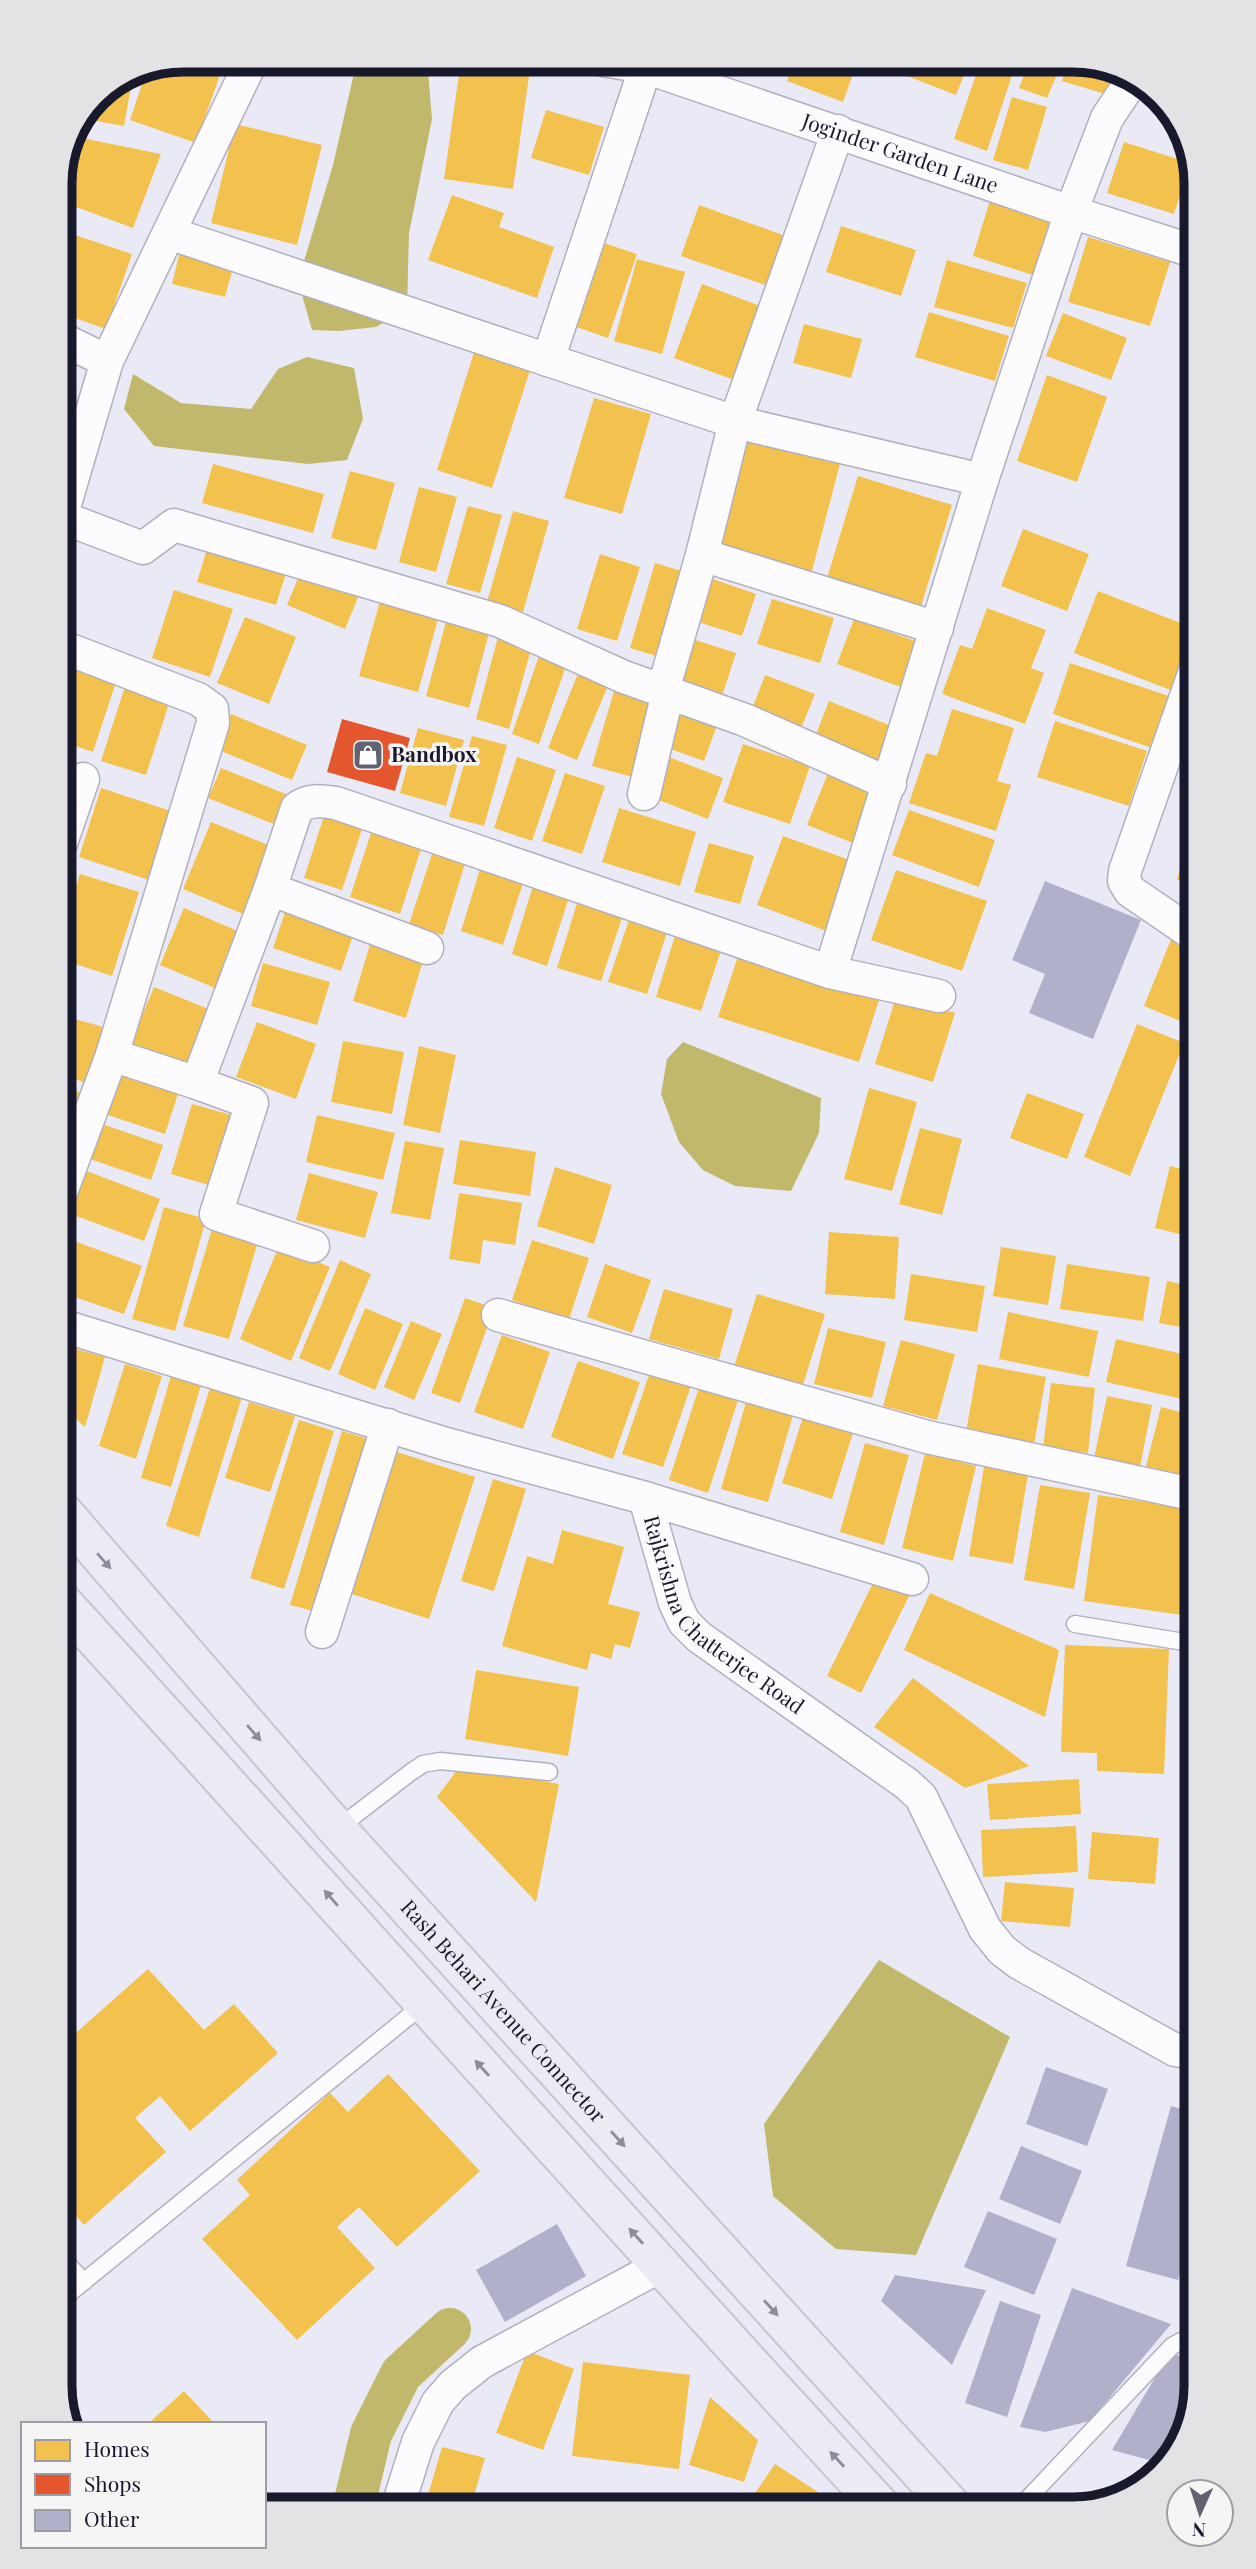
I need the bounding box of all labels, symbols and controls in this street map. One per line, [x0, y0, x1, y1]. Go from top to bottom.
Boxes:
street label: Joginder Garden Lane [798, 105, 1002, 198]
shop icon: Bandbox [351, 738, 385, 772]
place label: Bandbox [391, 739, 477, 767]
street label: Rajkrishna Chatterjee Road [639, 1512, 811, 1719]
one-way arrow [96, 1552, 112, 1570]
one-way arrow [246, 1724, 261, 1741]
one-way arrow [324, 1889, 339, 1906]
street label: Rash Behari Avenue Connector [396, 1893, 613, 2129]
one-way arrow [475, 2060, 491, 2077]
one-way arrow [610, 2130, 626, 2148]
one-way arrow [628, 2228, 644, 2245]
one-way arrow [763, 2299, 779, 2317]
legend [21, 2422, 266, 2548]
text: Homes [84, 2434, 150, 2462]
one-way arrow [830, 2451, 846, 2468]
text: Shops [84, 2469, 141, 2497]
north arrow [1165, 2478, 1235, 2548]
text: Other [84, 2504, 140, 2532]
text: N [1191, 2518, 1207, 2544]

